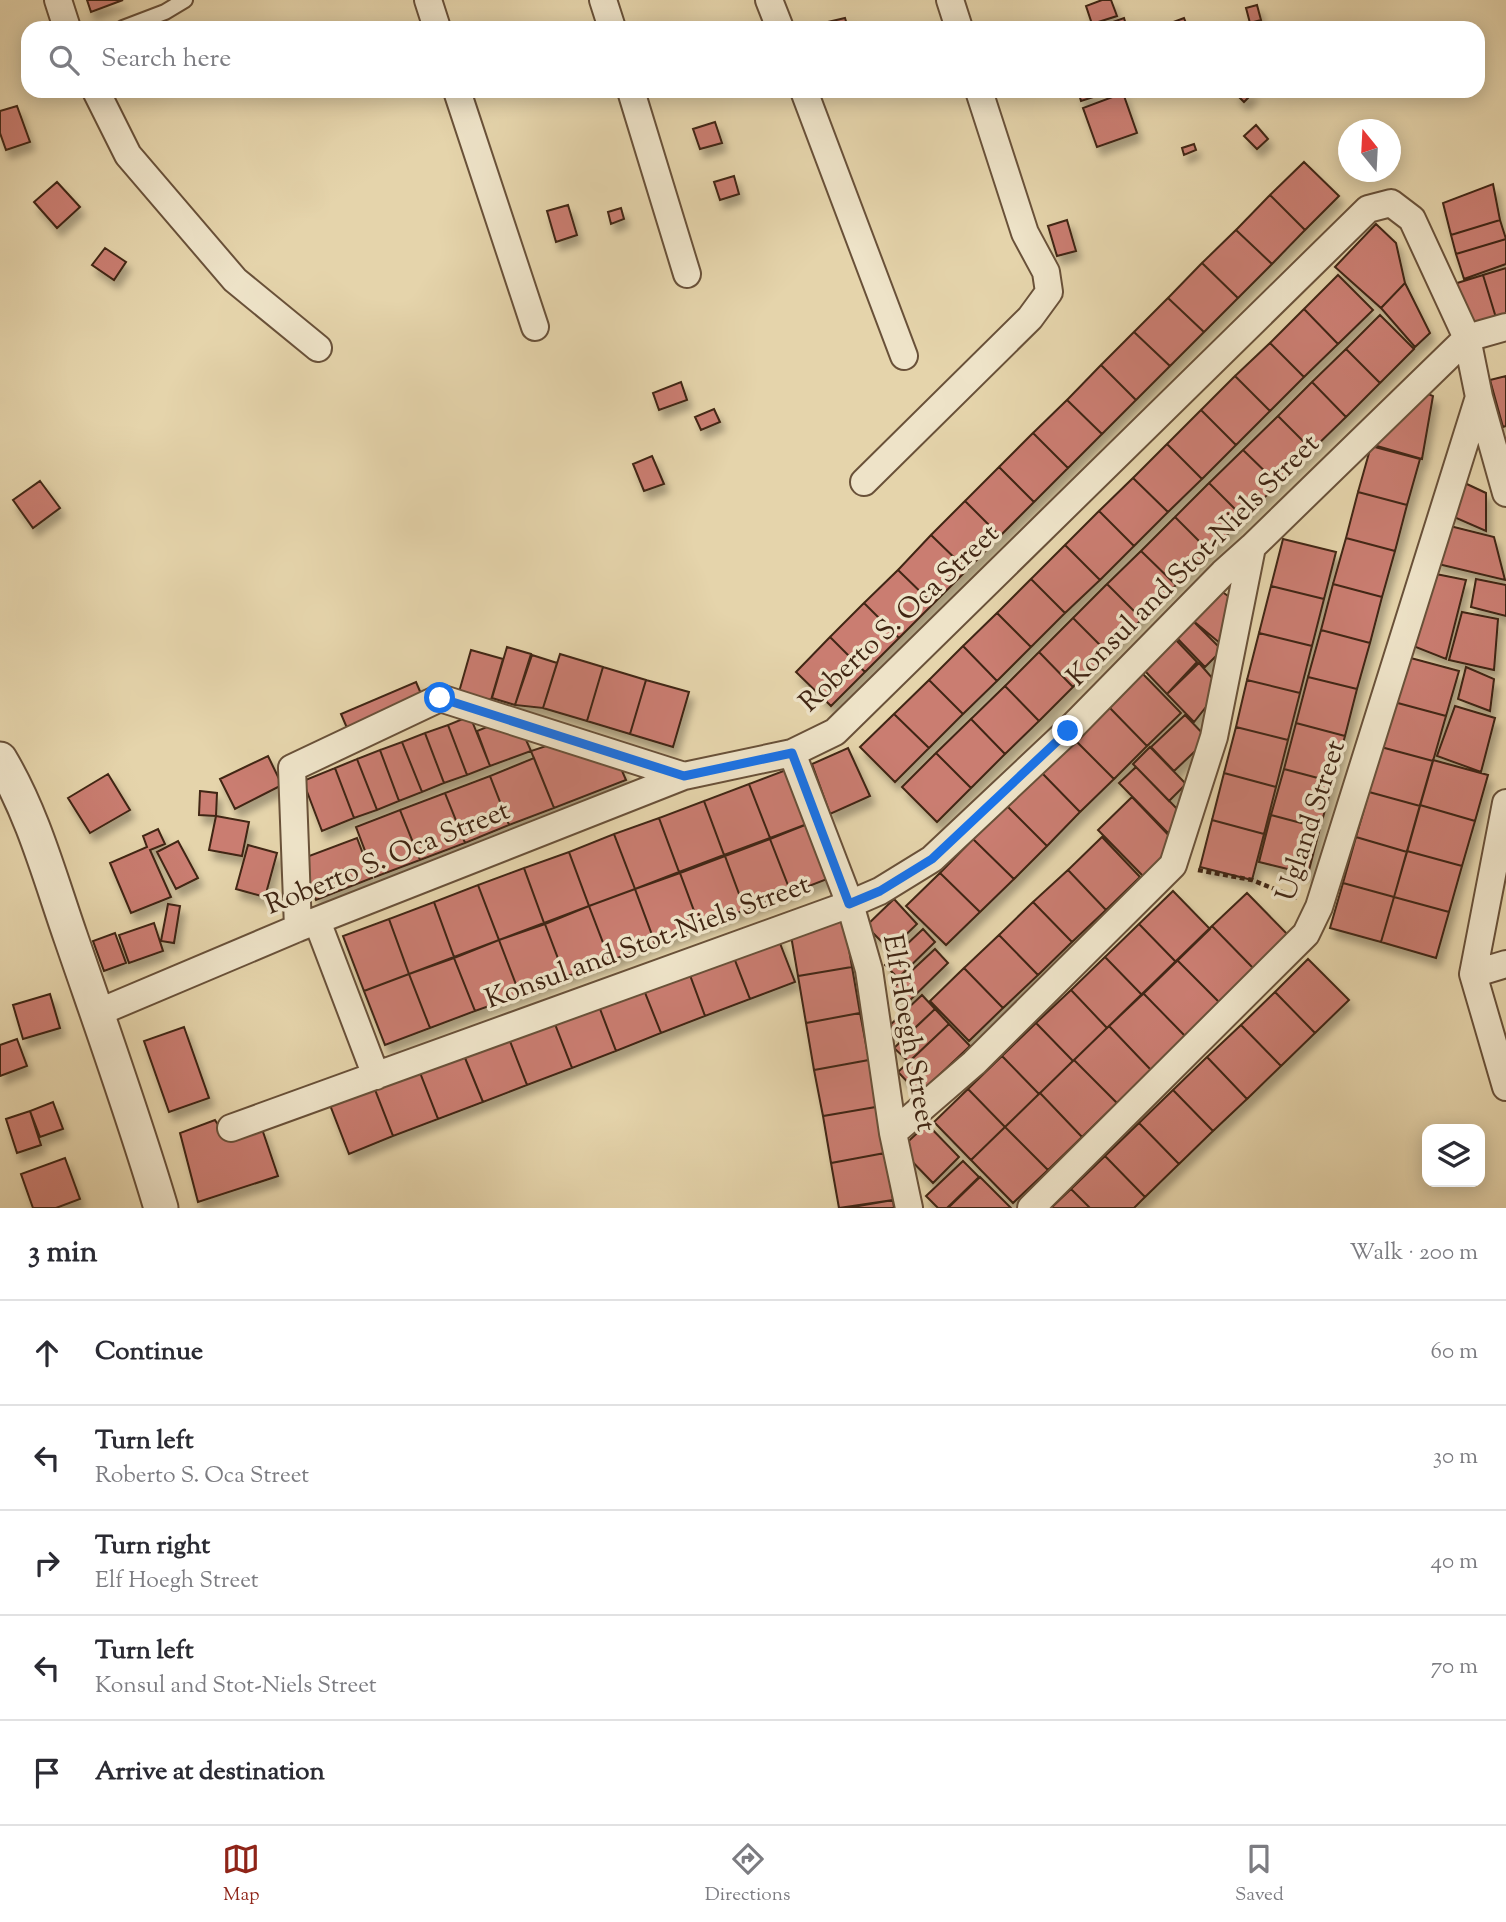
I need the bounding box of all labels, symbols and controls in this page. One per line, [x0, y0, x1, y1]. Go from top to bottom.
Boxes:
search box [21, 21, 1485, 98]
icon: search [45, 41, 83, 79]
text: Search here [101, 41, 231, 78]
north arrow [1338, 119, 1401, 182]
street label: Konsul and Stot-Niels Street [1059, 425, 1330, 696]
street label: Roberto S. Oca Street [791, 515, 1009, 723]
route start [424, 682, 455, 713]
route end [1052, 715, 1083, 746]
street label: Ugland Street [1267, 735, 1357, 907]
street label: Roberto S. Oca Street [260, 791, 517, 926]
street label: Konsul and Stot-Niels Street [480, 865, 816, 1020]
street label: Elf Hoegh Street [871, 931, 945, 1135]
map controls [1422, 1124, 1485, 1187]
button: layers [1422, 1124, 1485, 1187]
text: 3 min [28, 1232, 98, 1275]
text: Walk · 200 m [1349, 1237, 1478, 1270]
icon: ahead [28, 1334, 66, 1372]
text: Continue [95, 1334, 203, 1371]
text: 60 m [1430, 1336, 1478, 1369]
text: Turn left [95, 1423, 194, 1460]
icon: left [28, 1439, 66, 1477]
text: 30 m [1433, 1441, 1478, 1474]
text: Roberto S. Oca Street [95, 1460, 309, 1493]
text: Turn right [95, 1528, 210, 1565]
icon: right [28, 1544, 66, 1582]
text: 40 m [1431, 1546, 1478, 1579]
text: Elf Hoegh Street [95, 1565, 259, 1598]
text: Turn left [95, 1633, 194, 1670]
icon: left [28, 1649, 66, 1687]
text: 70 m [1431, 1651, 1478, 1684]
text: Konsul and Stot-Niels Street [95, 1670, 377, 1703]
icon: arrive [28, 1754, 66, 1792]
text: Arrive at destination [95, 1754, 325, 1791]
tab: Map [222, 1840, 260, 1909]
tab: Directions [705, 1840, 790, 1909]
tab: Saved [1235, 1840, 1284, 1909]

